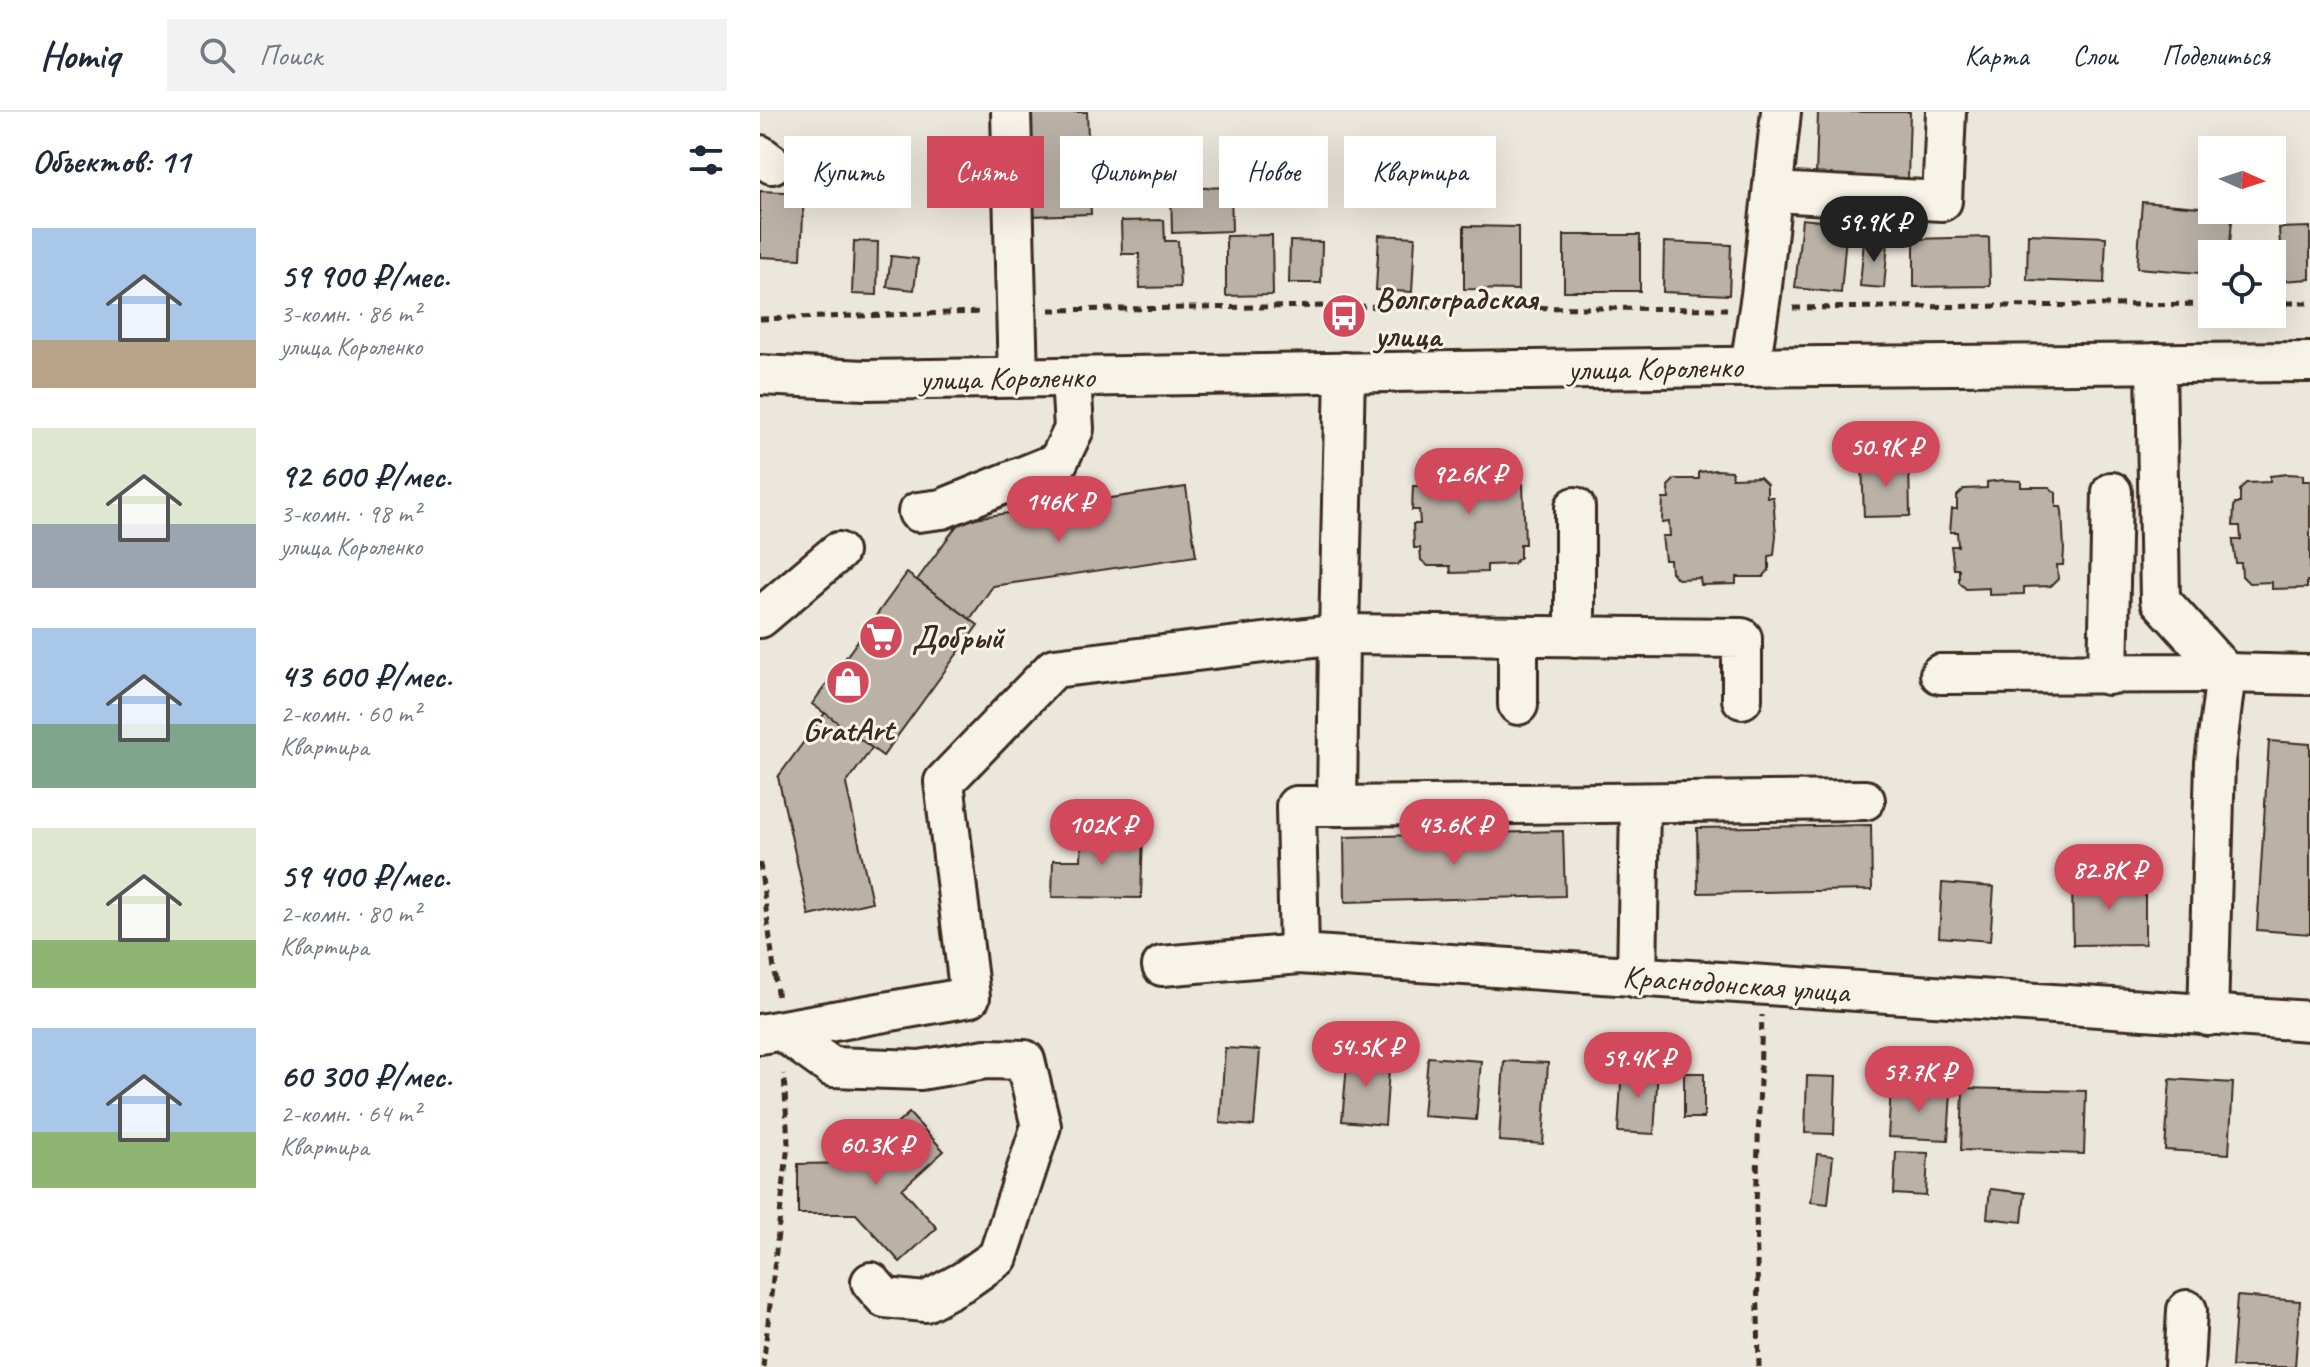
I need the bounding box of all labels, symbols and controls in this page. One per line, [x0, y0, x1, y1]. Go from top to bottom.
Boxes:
search box [167, 19, 727, 91]
text: Homiq [40, 32, 119, 79]
icon: search [195, 33, 239, 77]
text: Поиск [259, 36, 322, 74]
text: Карта [1965, 38, 2029, 73]
text: Слои [2073, 38, 2118, 73]
text: Поделиться [2162, 38, 2270, 73]
chip: Купить [784, 136, 911, 208]
chip: Снять [927, 136, 1044, 208]
chip: Фильтры [1060, 136, 1203, 208]
chip: Новое [1219, 136, 1328, 208]
chip: Квартира [1344, 136, 1496, 208]
north arrow [2198, 136, 2286, 224]
map controls [2198, 136, 2286, 328]
icon: filters [684, 138, 728, 182]
text: Объектов: 11 [32, 139, 190, 182]
pin: 59.9K ₽ [1800, 196, 1948, 264]
text: 59.9K ₽ [1838, 205, 1910, 238]
button: locate [2198, 240, 2286, 328]
text: 59 900 ₽/мес. [280, 254, 450, 297]
icon: home [96, 260, 192, 356]
place label: Волгоградская улица [1372, 278, 1540, 356]
bus stop icon: Волгоградская улица [1320, 292, 1368, 340]
text: 3-комн. · 86 m² [280, 297, 420, 330]
text: улица Короленко [280, 330, 422, 363]
street label: улица Короленко [1565, 346, 1745, 390]
street label: улица Короленко [917, 356, 1097, 400]
pin: 50.9K ₽ [1812, 421, 1960, 489]
text: 50.9K ₽ [1850, 430, 1922, 463]
pin: 92.6K ₽ [1395, 448, 1543, 516]
text: 92 600 ₽/мес. [280, 454, 452, 497]
text: 92.6K ₽ [1432, 457, 1506, 490]
icon: home [96, 460, 192, 556]
pin: 146K ₽ [994, 476, 1124, 544]
text: 146K ₽ [1025, 485, 1093, 518]
text: 3-комн. · 98 m² [280, 497, 420, 530]
text: улица Короленко [280, 530, 422, 563]
supermarket icon: Добрый [857, 613, 905, 661]
place label: Добрый [912, 617, 1006, 658]
text: 43 600 ₽/мес. [280, 654, 452, 697]
shop icon: GratArt [824, 658, 872, 706]
icon: home [96, 660, 192, 756]
text: 2-комн. · 60 m² [280, 697, 420, 730]
place label: GratArt [803, 709, 897, 750]
text: Квартира [280, 730, 369, 763]
pin: 102K ₽ [1037, 799, 1167, 867]
pin: 43.6K ₽ [1380, 799, 1528, 867]
text: 102K ₽ [1068, 808, 1136, 841]
text: 43.6K ₽ [1417, 808, 1491, 841]
pin: 82.8K ₽ [2035, 844, 2183, 912]
text: 82.8K ₽ [2072, 853, 2146, 886]
text: 59 400 ₽/мес. [280, 854, 450, 897]
icon: home [96, 860, 192, 956]
text: 2-комн. · 80 m² [280, 897, 420, 930]
text: Квартира [280, 930, 369, 963]
street label: Краснодонская улица [1621, 956, 1853, 1013]
pin: 54.5K ₽ [1292, 1021, 1440, 1089]
text: 54.5K ₽ [1330, 1030, 1402, 1063]
pin: 59.4K ₽ [1564, 1032, 1712, 1100]
text: 59.4K ₽ [1602, 1041, 1674, 1074]
pin: 57.7K ₽ [1845, 1046, 1993, 1114]
text: 60 300 ₽/мес. [280, 1054, 452, 1097]
text: 57.7K ₽ [1883, 1055, 1955, 1088]
icon: home [96, 1060, 192, 1156]
text: 2-комн. · 64 m² [280, 1097, 420, 1130]
pin: 60.3K ₽ [802, 1119, 950, 1187]
text: 60.3K ₽ [839, 1128, 913, 1161]
text: Квартира [280, 1130, 369, 1163]

